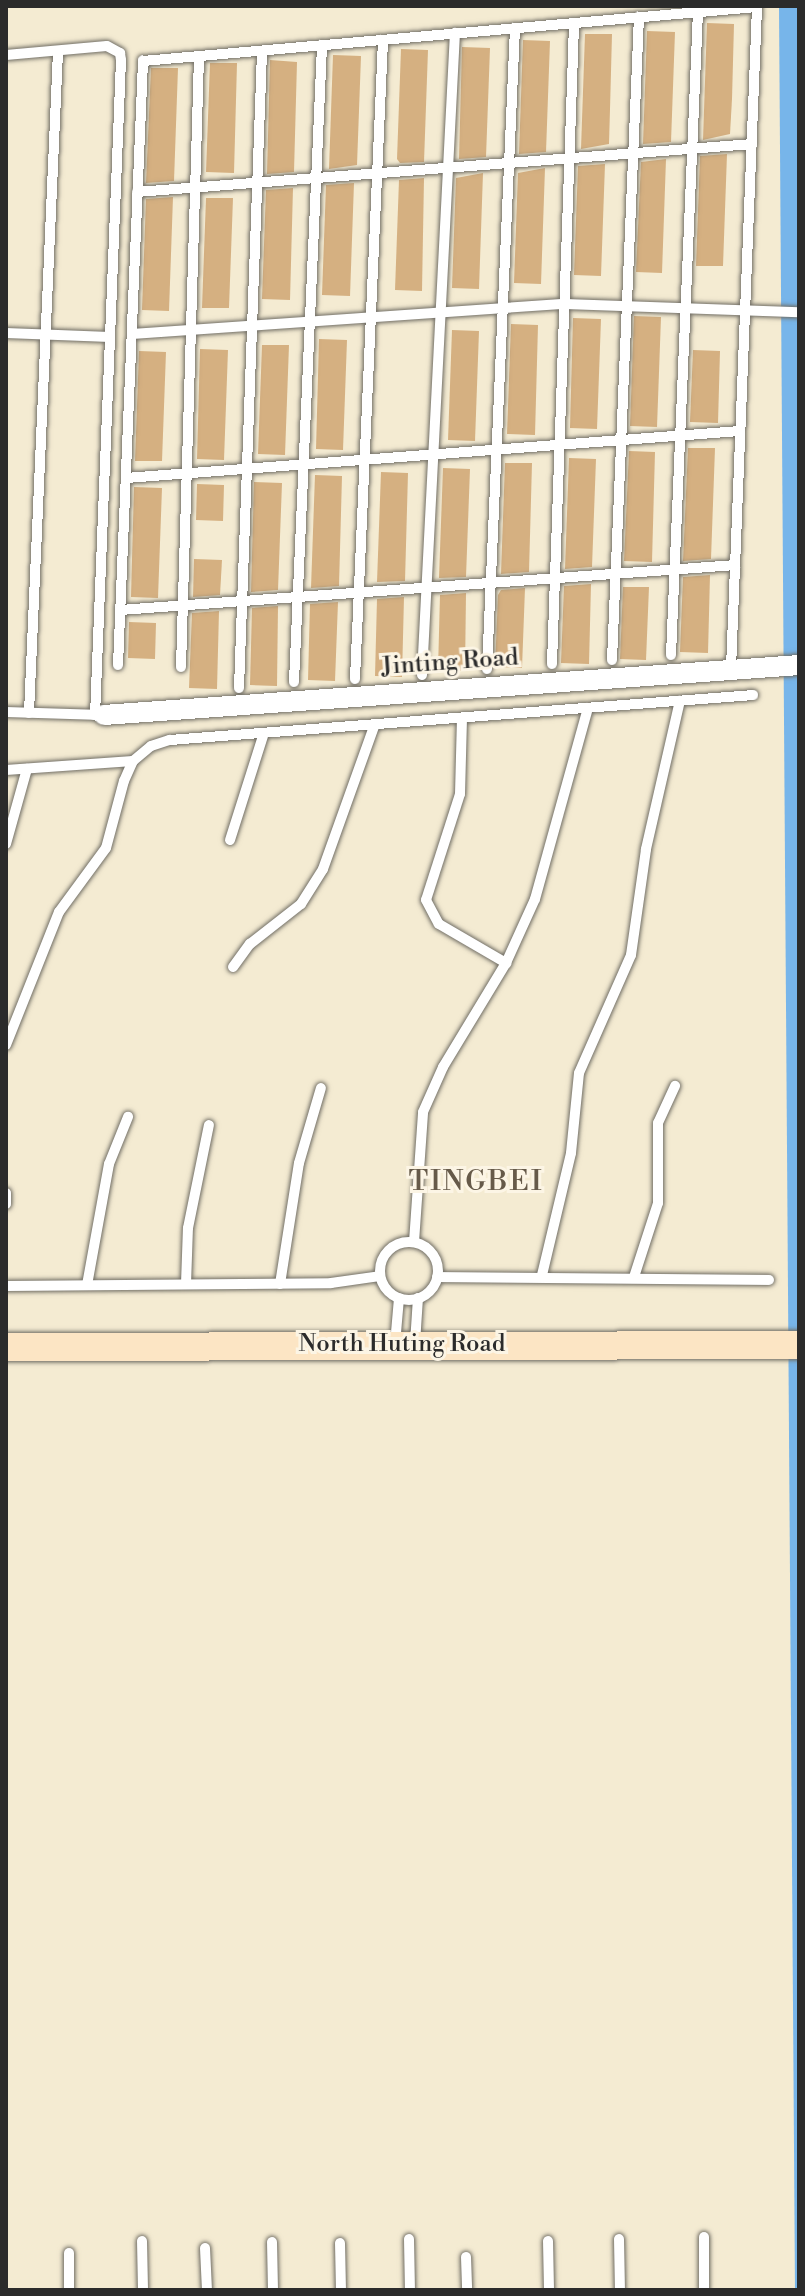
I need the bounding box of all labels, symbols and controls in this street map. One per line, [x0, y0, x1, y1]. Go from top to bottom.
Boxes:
street label: Jinting Road [381, 644, 519, 682]
district label: TINGBEI [408, 1165, 544, 1199]
street label: North Huting Road [299, 1331, 505, 1359]

